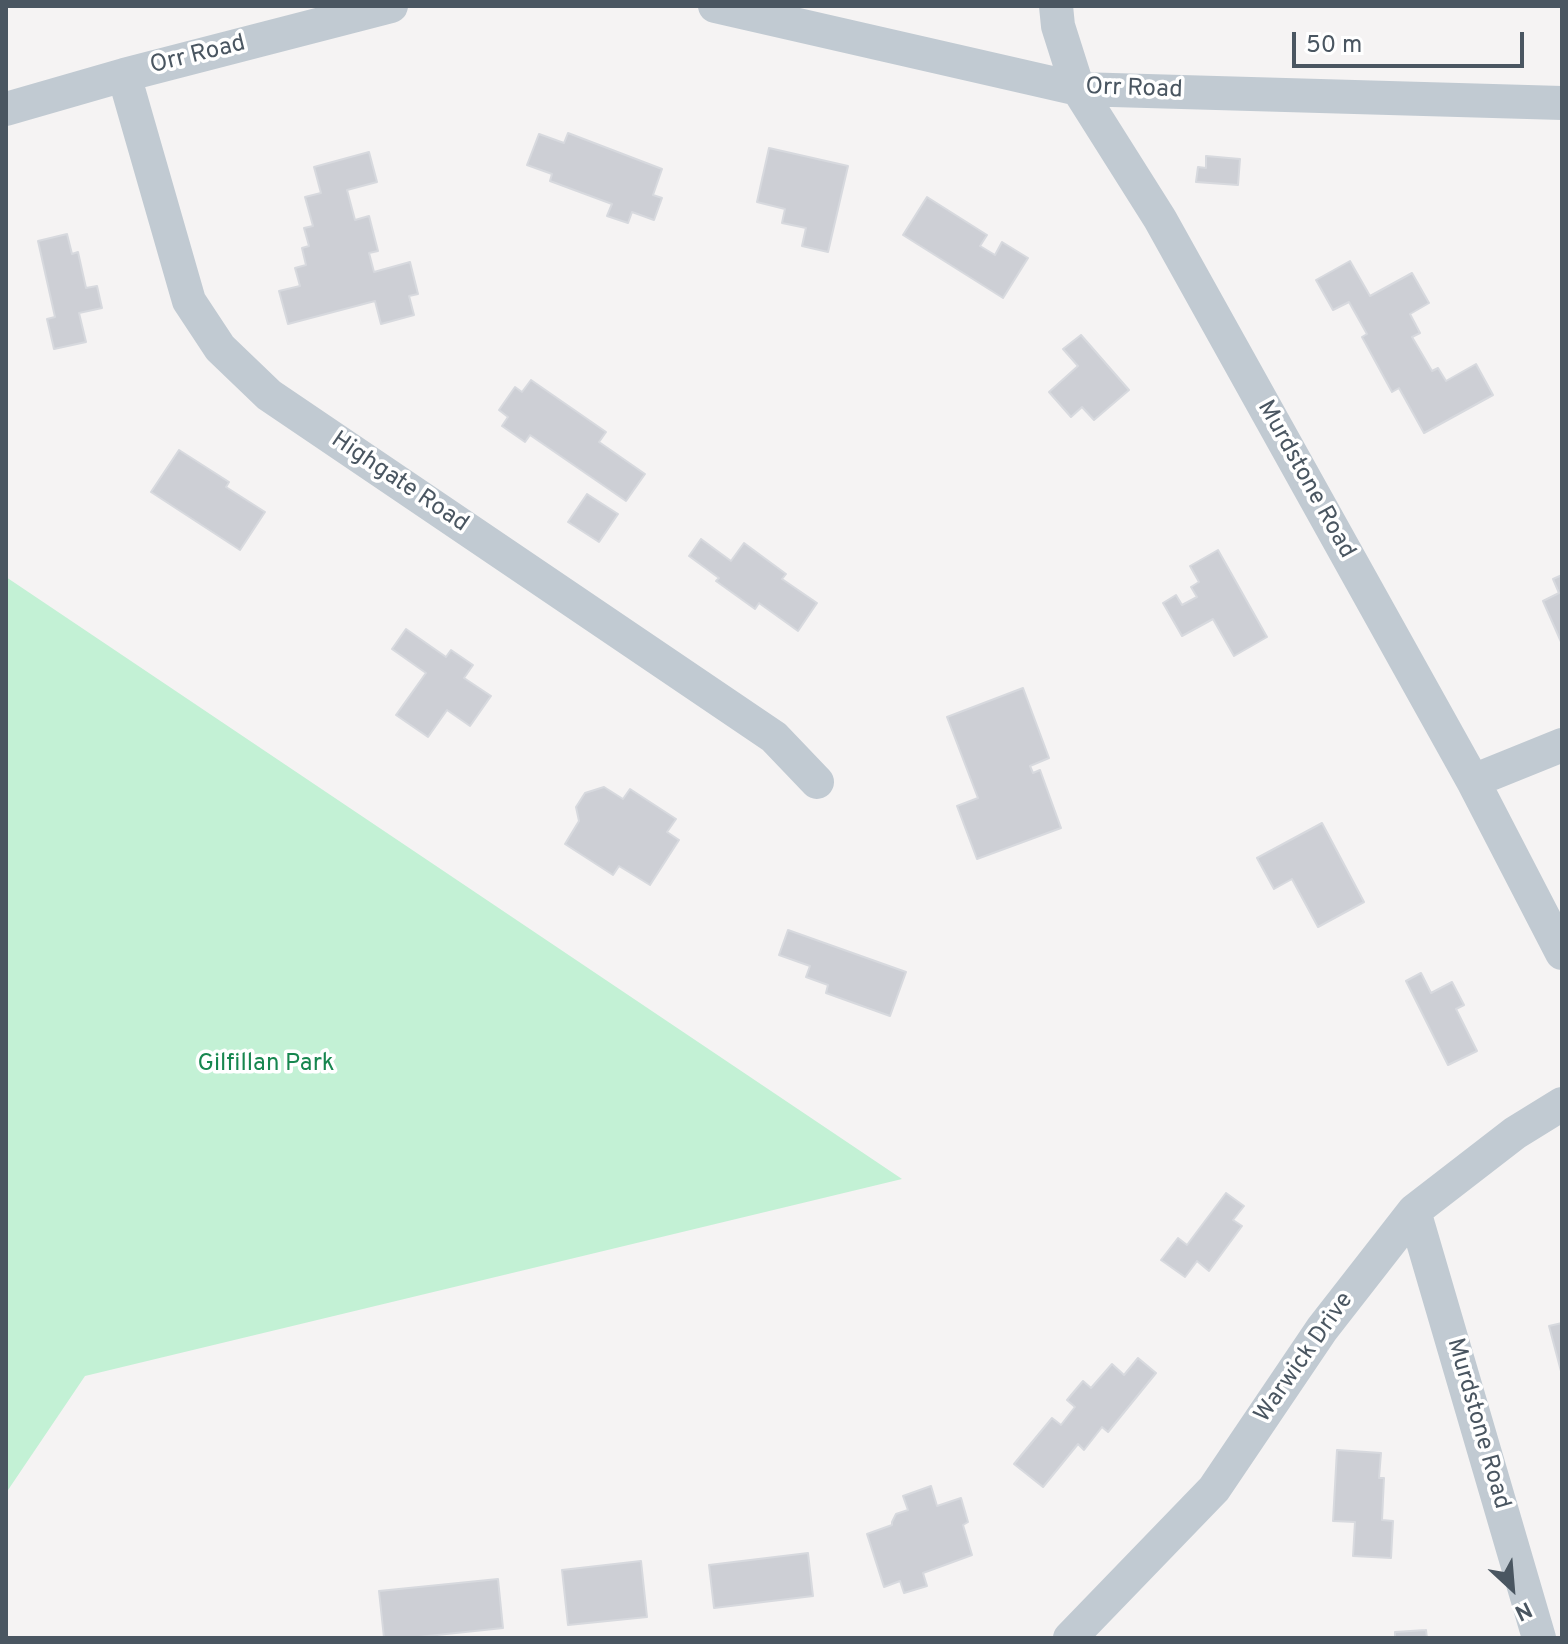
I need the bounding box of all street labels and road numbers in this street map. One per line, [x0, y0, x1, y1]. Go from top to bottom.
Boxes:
street label: Orr Road [147, 30, 249, 82]
street label: Orr Road [1085, 74, 1183, 106]
street label: Murdstone Road [1250, 396, 1360, 564]
street label: Highgate Road [325, 427, 473, 539]
street label: Warwick Drive [1250, 1287, 1360, 1429]
street label: Murdstone Road [1439, 1335, 1515, 1513]

